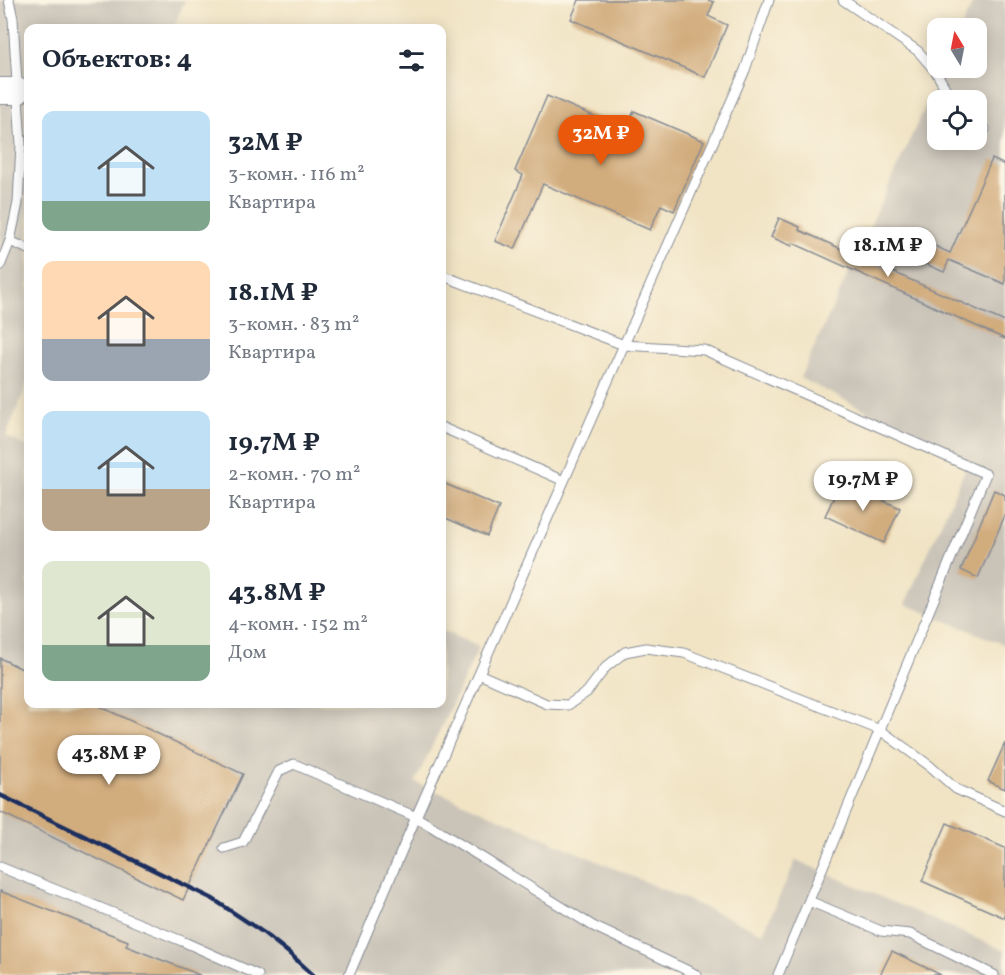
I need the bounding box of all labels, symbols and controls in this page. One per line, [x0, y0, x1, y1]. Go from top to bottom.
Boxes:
north arrow [927, 18, 987, 78]
map controls [927, 18, 987, 150]
text: Объектов: 4 [42, 42, 192, 78]
icon: filters [395, 44, 428, 77]
button: locate [927, 90, 987, 150]
pin: 32M ₽ [559, 115, 643, 166]
text: 32M ₽ [572, 120, 630, 148]
text: 32M ₽ [228, 125, 303, 161]
icon: home [90, 135, 162, 207]
text: 3-комн. · 116 m² [228, 161, 365, 189]
text: Квартира [228, 189, 316, 217]
pin: 18.1M ₽ [833, 227, 943, 278]
text: 18.1M ₽ [853, 232, 923, 260]
text: 18.1M ₽ [228, 275, 318, 311]
icon: home [90, 285, 162, 357]
text: 3-комн. · 83 m² [228, 311, 359, 339]
text: Квартира [228, 339, 316, 367]
text: 19.7M ₽ [228, 425, 320, 461]
icon: home [90, 435, 162, 507]
text: 2-комн. · 70 m² [228, 461, 360, 489]
pin: 19.7M ₽ [808, 461, 918, 512]
text: 19.7M ₽ [828, 466, 898, 494]
text: Квартира [228, 489, 316, 517]
text: 43.8M ₽ [228, 575, 326, 611]
icon: home [90, 585, 162, 657]
text: 4-комн. · 152 m² [228, 611, 368, 639]
text: Дом [228, 639, 267, 667]
pin: 43.8M ₽ [54, 735, 164, 786]
text: 43.8M ₽ [71, 740, 147, 768]

